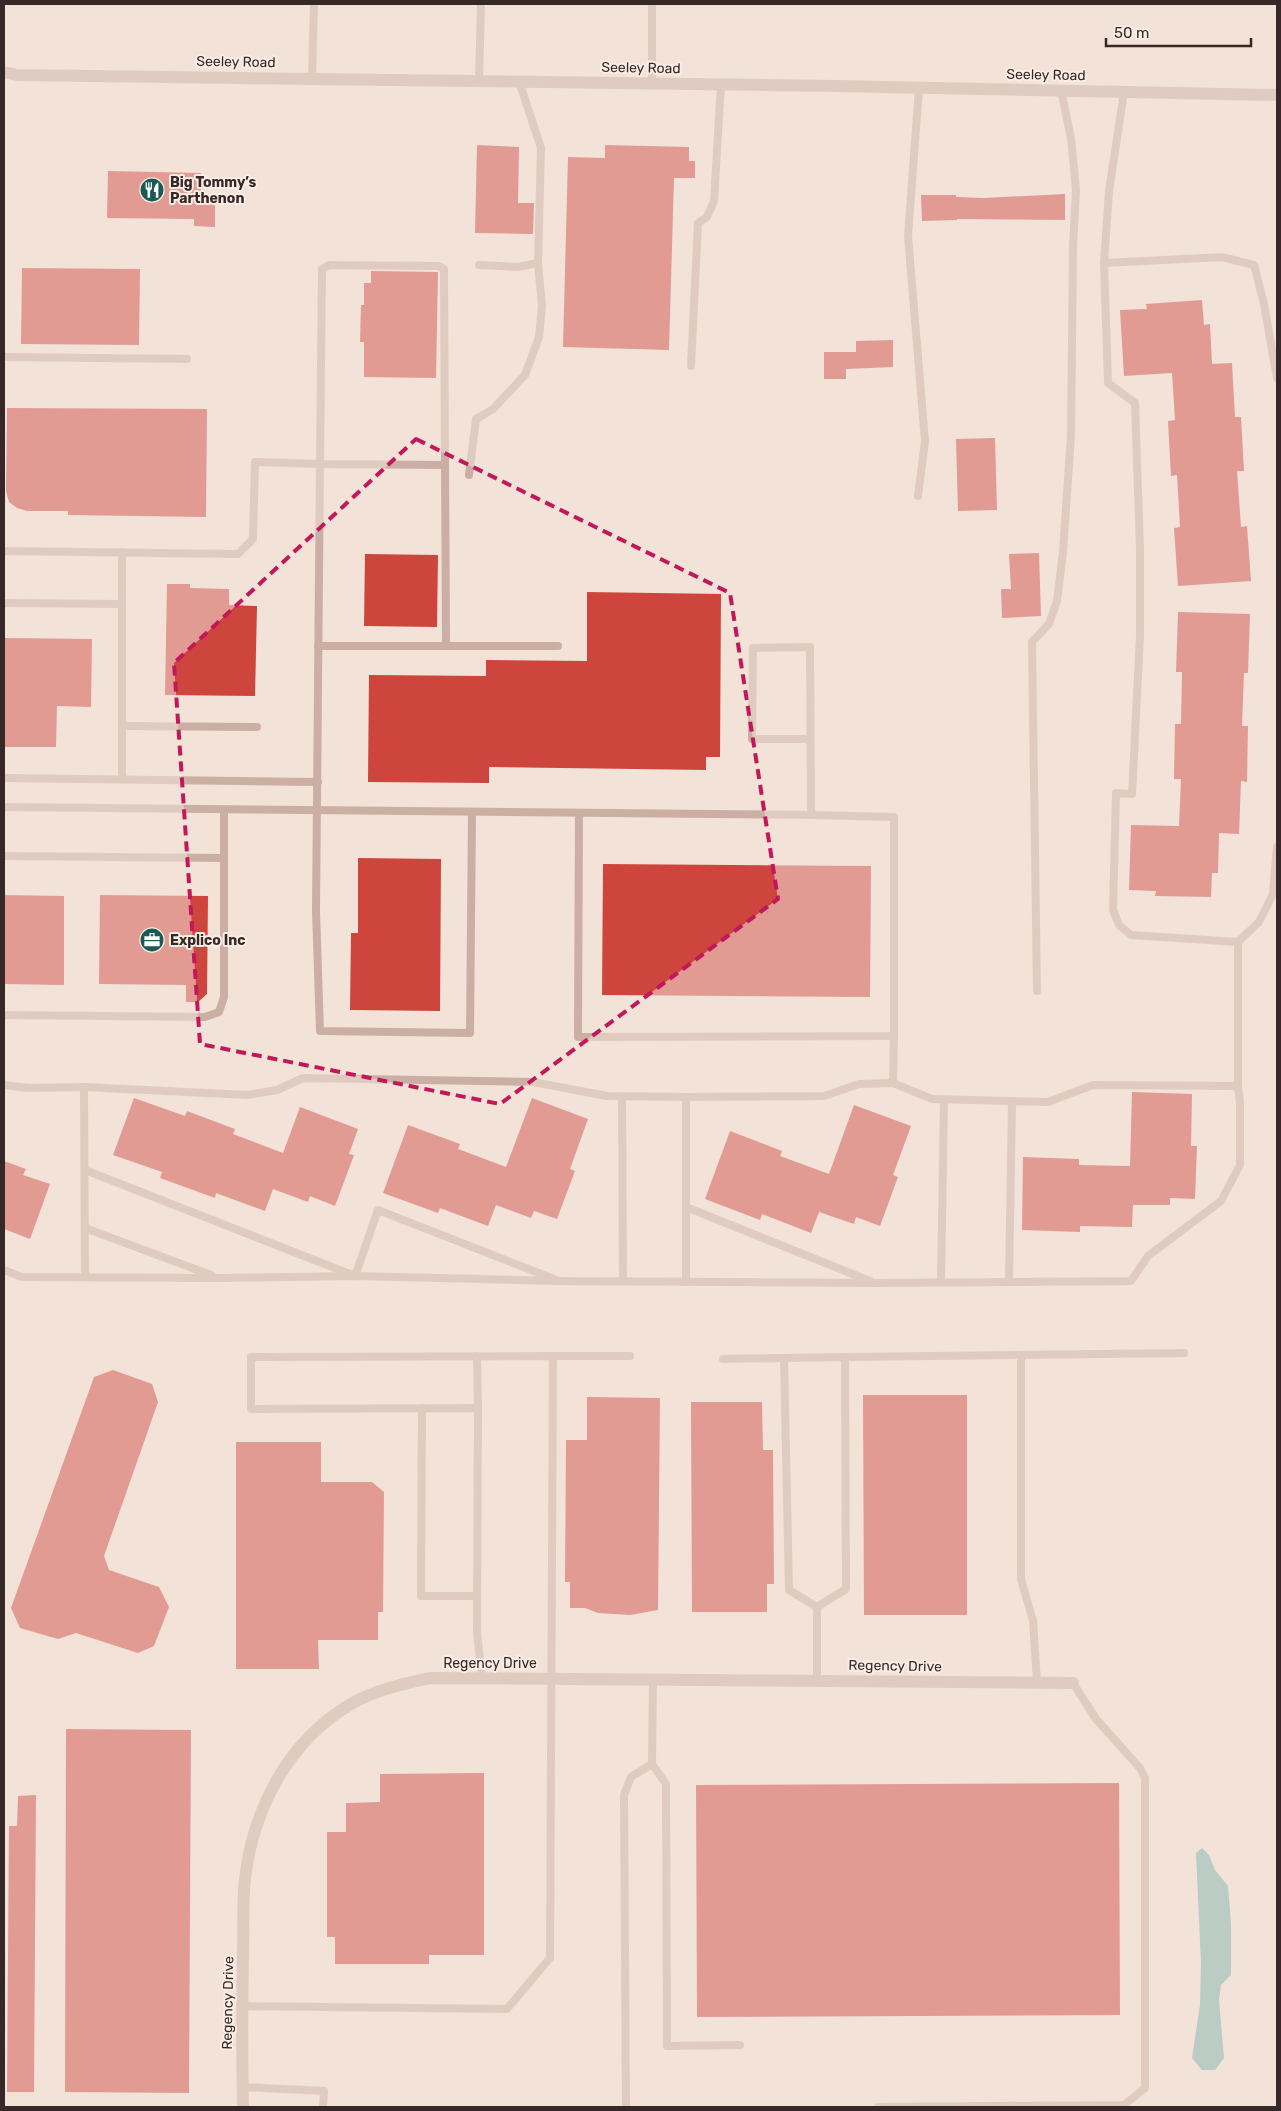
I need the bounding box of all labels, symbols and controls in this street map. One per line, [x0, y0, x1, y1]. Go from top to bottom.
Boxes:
scale bar [1106, 15, 1251, 47]
text: 50 m [1114, 24, 1149, 42]
street label: Seeley Road [196, 53, 276, 71]
street label: Seeley Road [601, 59, 681, 77]
street label: Seeley Road [1006, 66, 1086, 84]
place label: Big Tommy’s Parthenon [170, 174, 257, 207]
restaurant icon: Big Tommy’s Parthenon [139, 177, 165, 203]
office icon: Explico Inc [139, 927, 165, 953]
place label: Explico Inc [170, 932, 246, 949]
street label: Regency Drive [443, 1655, 537, 1672]
street label: Regency Drive [848, 1657, 942, 1675]
street label: Regency Drive [219, 1956, 237, 2050]

